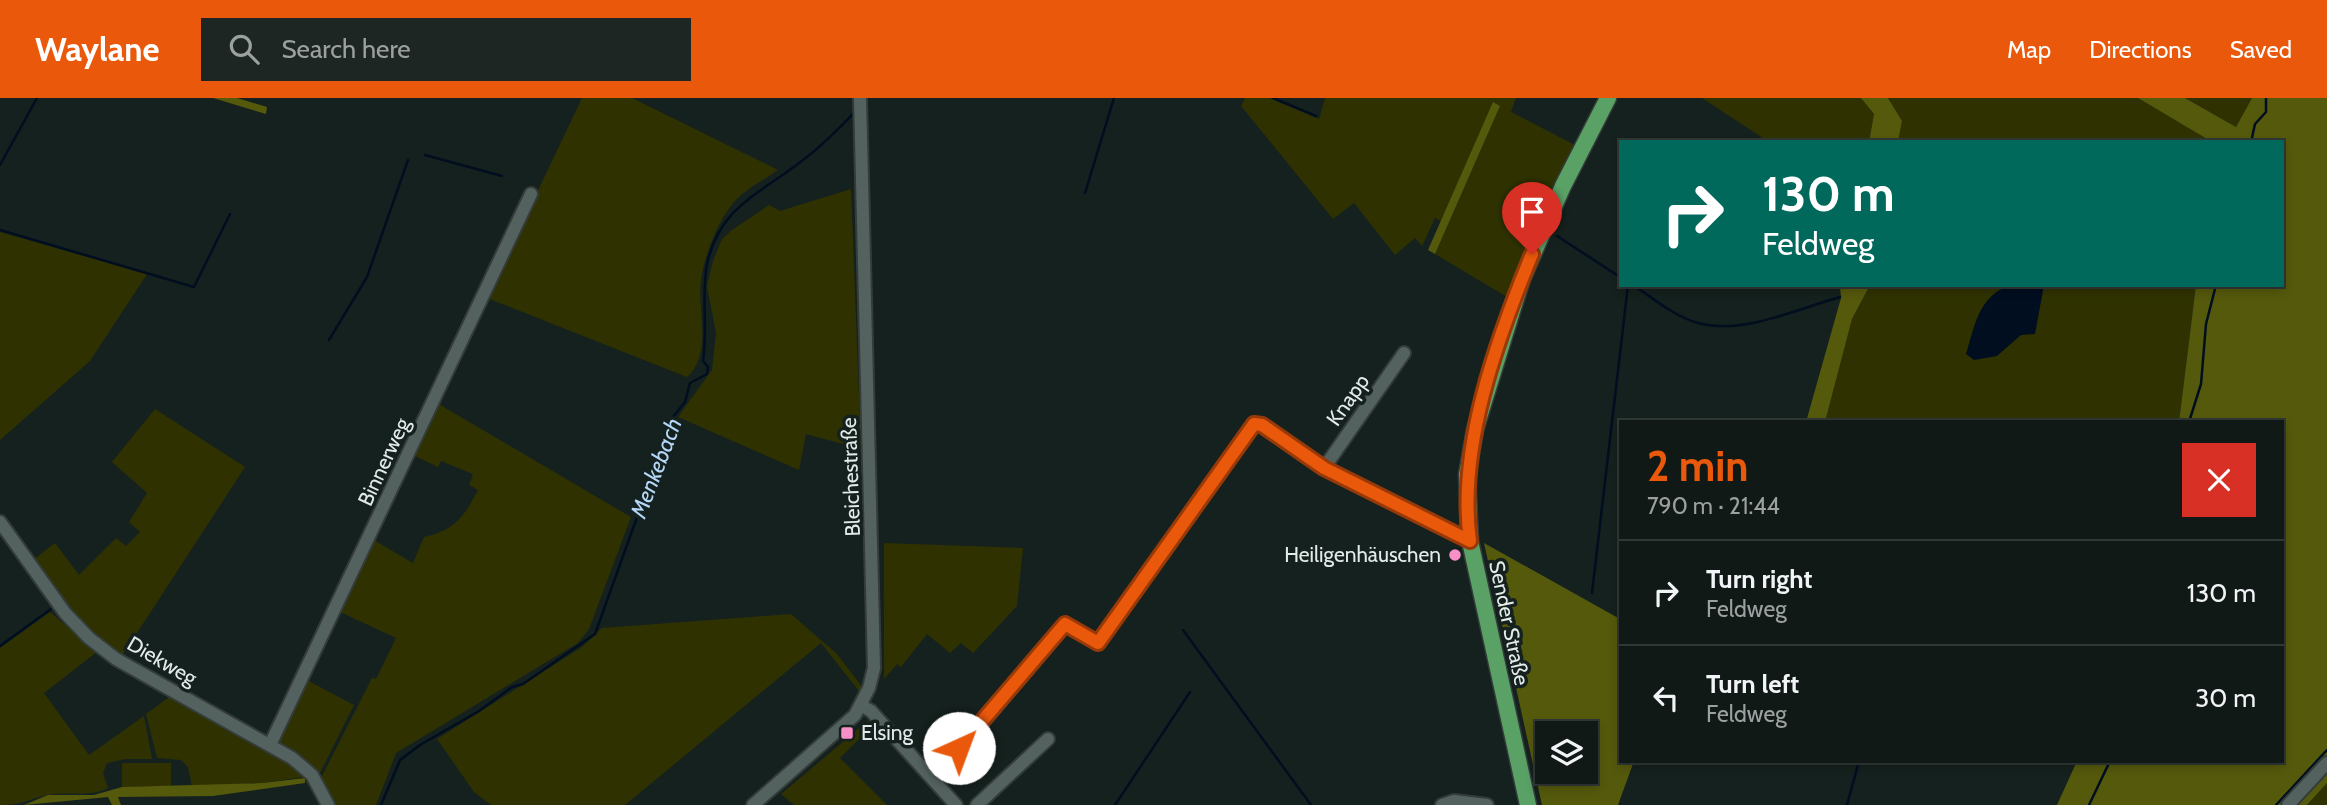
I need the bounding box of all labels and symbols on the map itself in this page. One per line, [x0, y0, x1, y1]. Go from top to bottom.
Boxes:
pin [1502, 182, 1562, 254]
street label: Knapp [1321, 369, 1374, 430]
street label: Binnerweg [352, 413, 415, 510]
water label: Menkebach [624, 414, 688, 523]
street label: Bleichestraße [836, 417, 865, 537]
place label: Heiligenhäuschen [1284, 542, 1441, 567]
marker: Heiligenhäuschen [1447, 547, 1463, 563]
street label: Sender Straße [1484, 558, 1535, 688]
street label: Diekweg [123, 631, 202, 691]
position arrow [922, 711, 996, 785]
place label: Elsing [861, 720, 913, 745]
marker: Elsing [839, 725, 855, 741]

